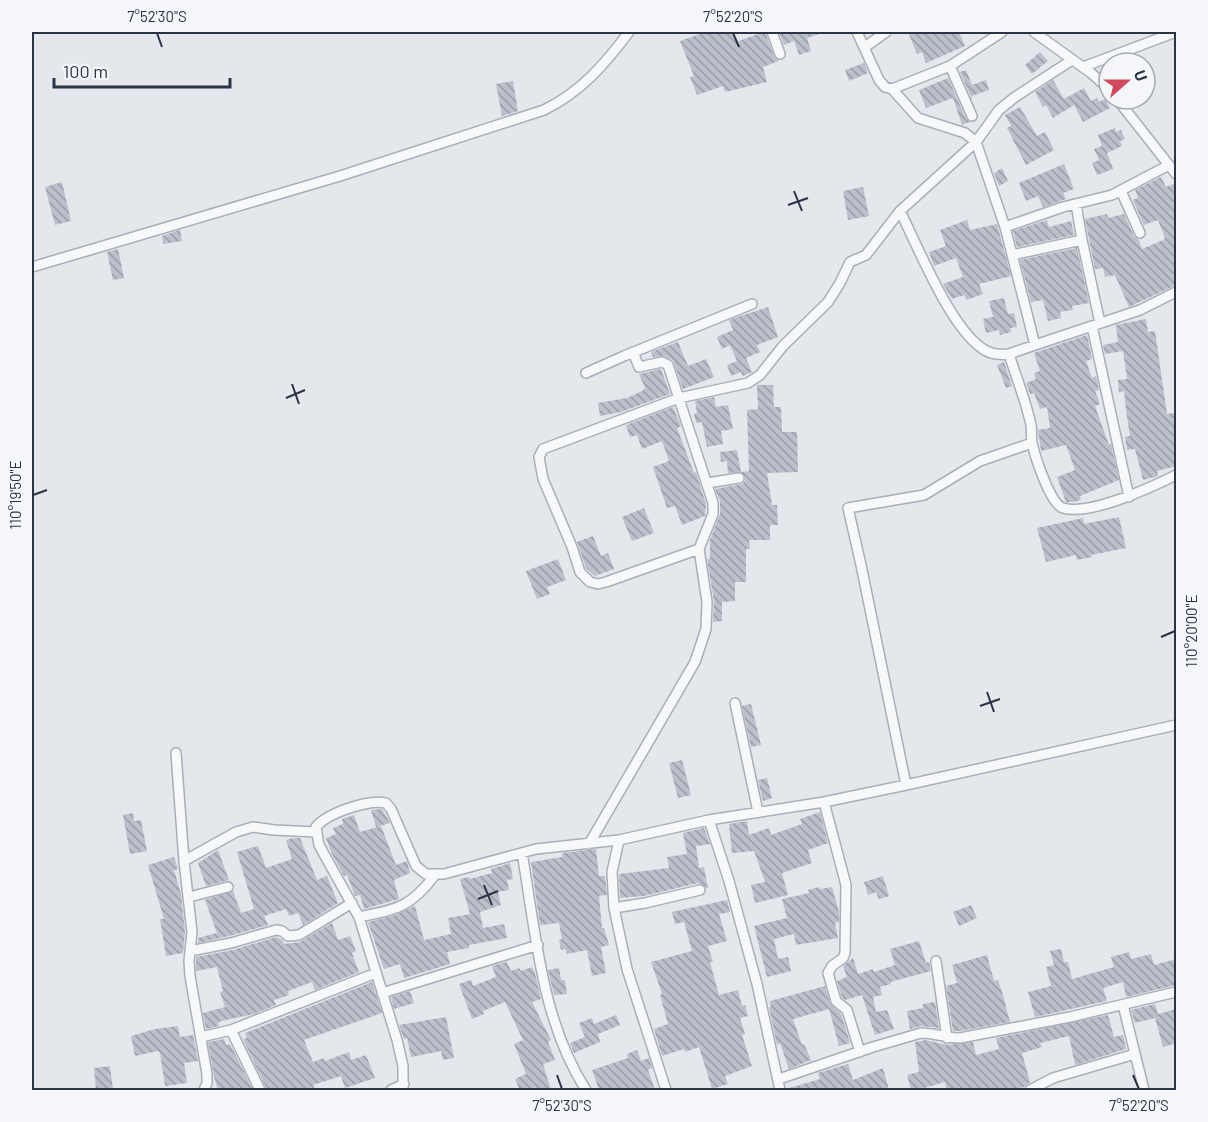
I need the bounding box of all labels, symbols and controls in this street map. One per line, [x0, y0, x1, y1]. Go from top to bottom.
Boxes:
text: 7°52'30"S [127, 7, 187, 25]
text: 7°52'20"S [703, 7, 763, 25]
scale bar [54, 51, 230, 89]
north arrow [1097, 51, 1157, 111]
text: 100 m [63, 60, 108, 82]
text: U [1131, 67, 1152, 84]
text: 110°19'50"E [6, 461, 24, 530]
text: 110°20'00"E [1182, 594, 1200, 668]
text: 7°52'30"S [532, 1096, 592, 1114]
text: 7°52'20"S [1109, 1096, 1169, 1114]

